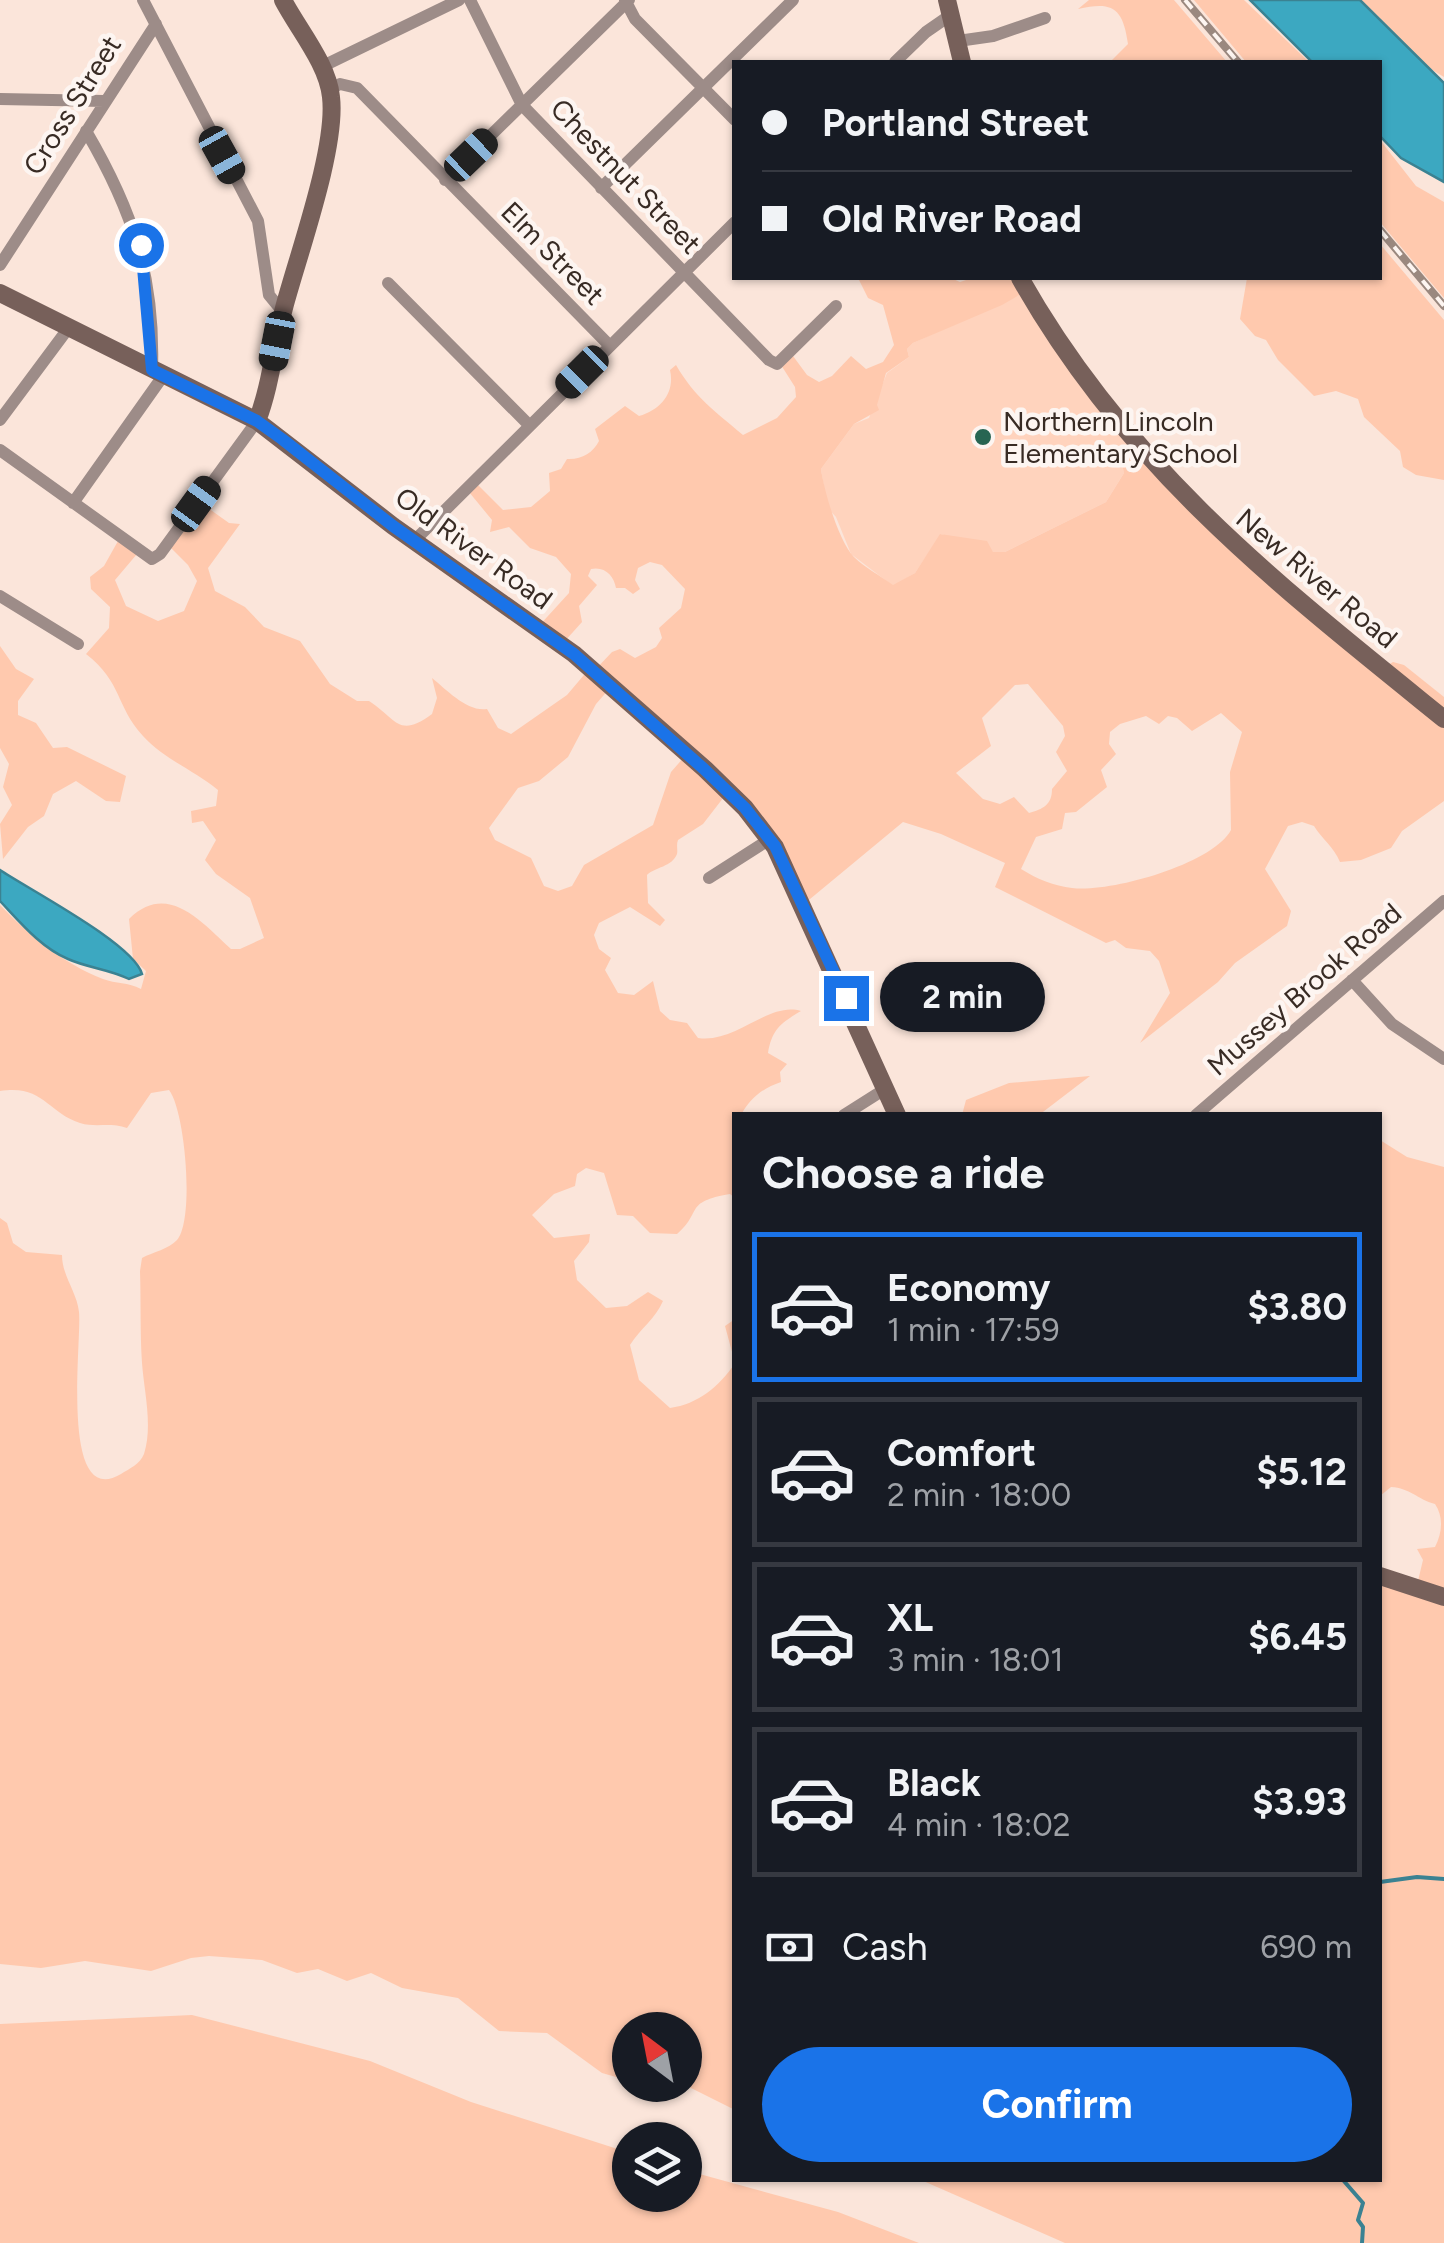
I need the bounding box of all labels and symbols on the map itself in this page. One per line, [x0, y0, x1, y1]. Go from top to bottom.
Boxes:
street label: Cross Street [16, 29, 128, 181]
street label: Chestnut Street [544, 92, 708, 260]
car [194, 121, 250, 189]
car [439, 123, 503, 187]
street label: Elm Street [494, 194, 612, 312]
route start [119, 223, 164, 268]
car [257, 309, 297, 373]
car [550, 340, 614, 404]
place label: Northern Lincoln Elementary School [1003, 404, 1238, 470]
marker: Northern Lincoln Elementary School [972, 426, 994, 448]
car [166, 471, 226, 537]
street label: Old River Road [389, 480, 559, 616]
street label: New River Road [1230, 501, 1404, 655]
street label: Mussey Brook Road [1200, 895, 1408, 1083]
callout: 2 min [881, 963, 1046, 1033]
route end [824, 976, 869, 1021]
north arrow [612, 2012, 702, 2102]

